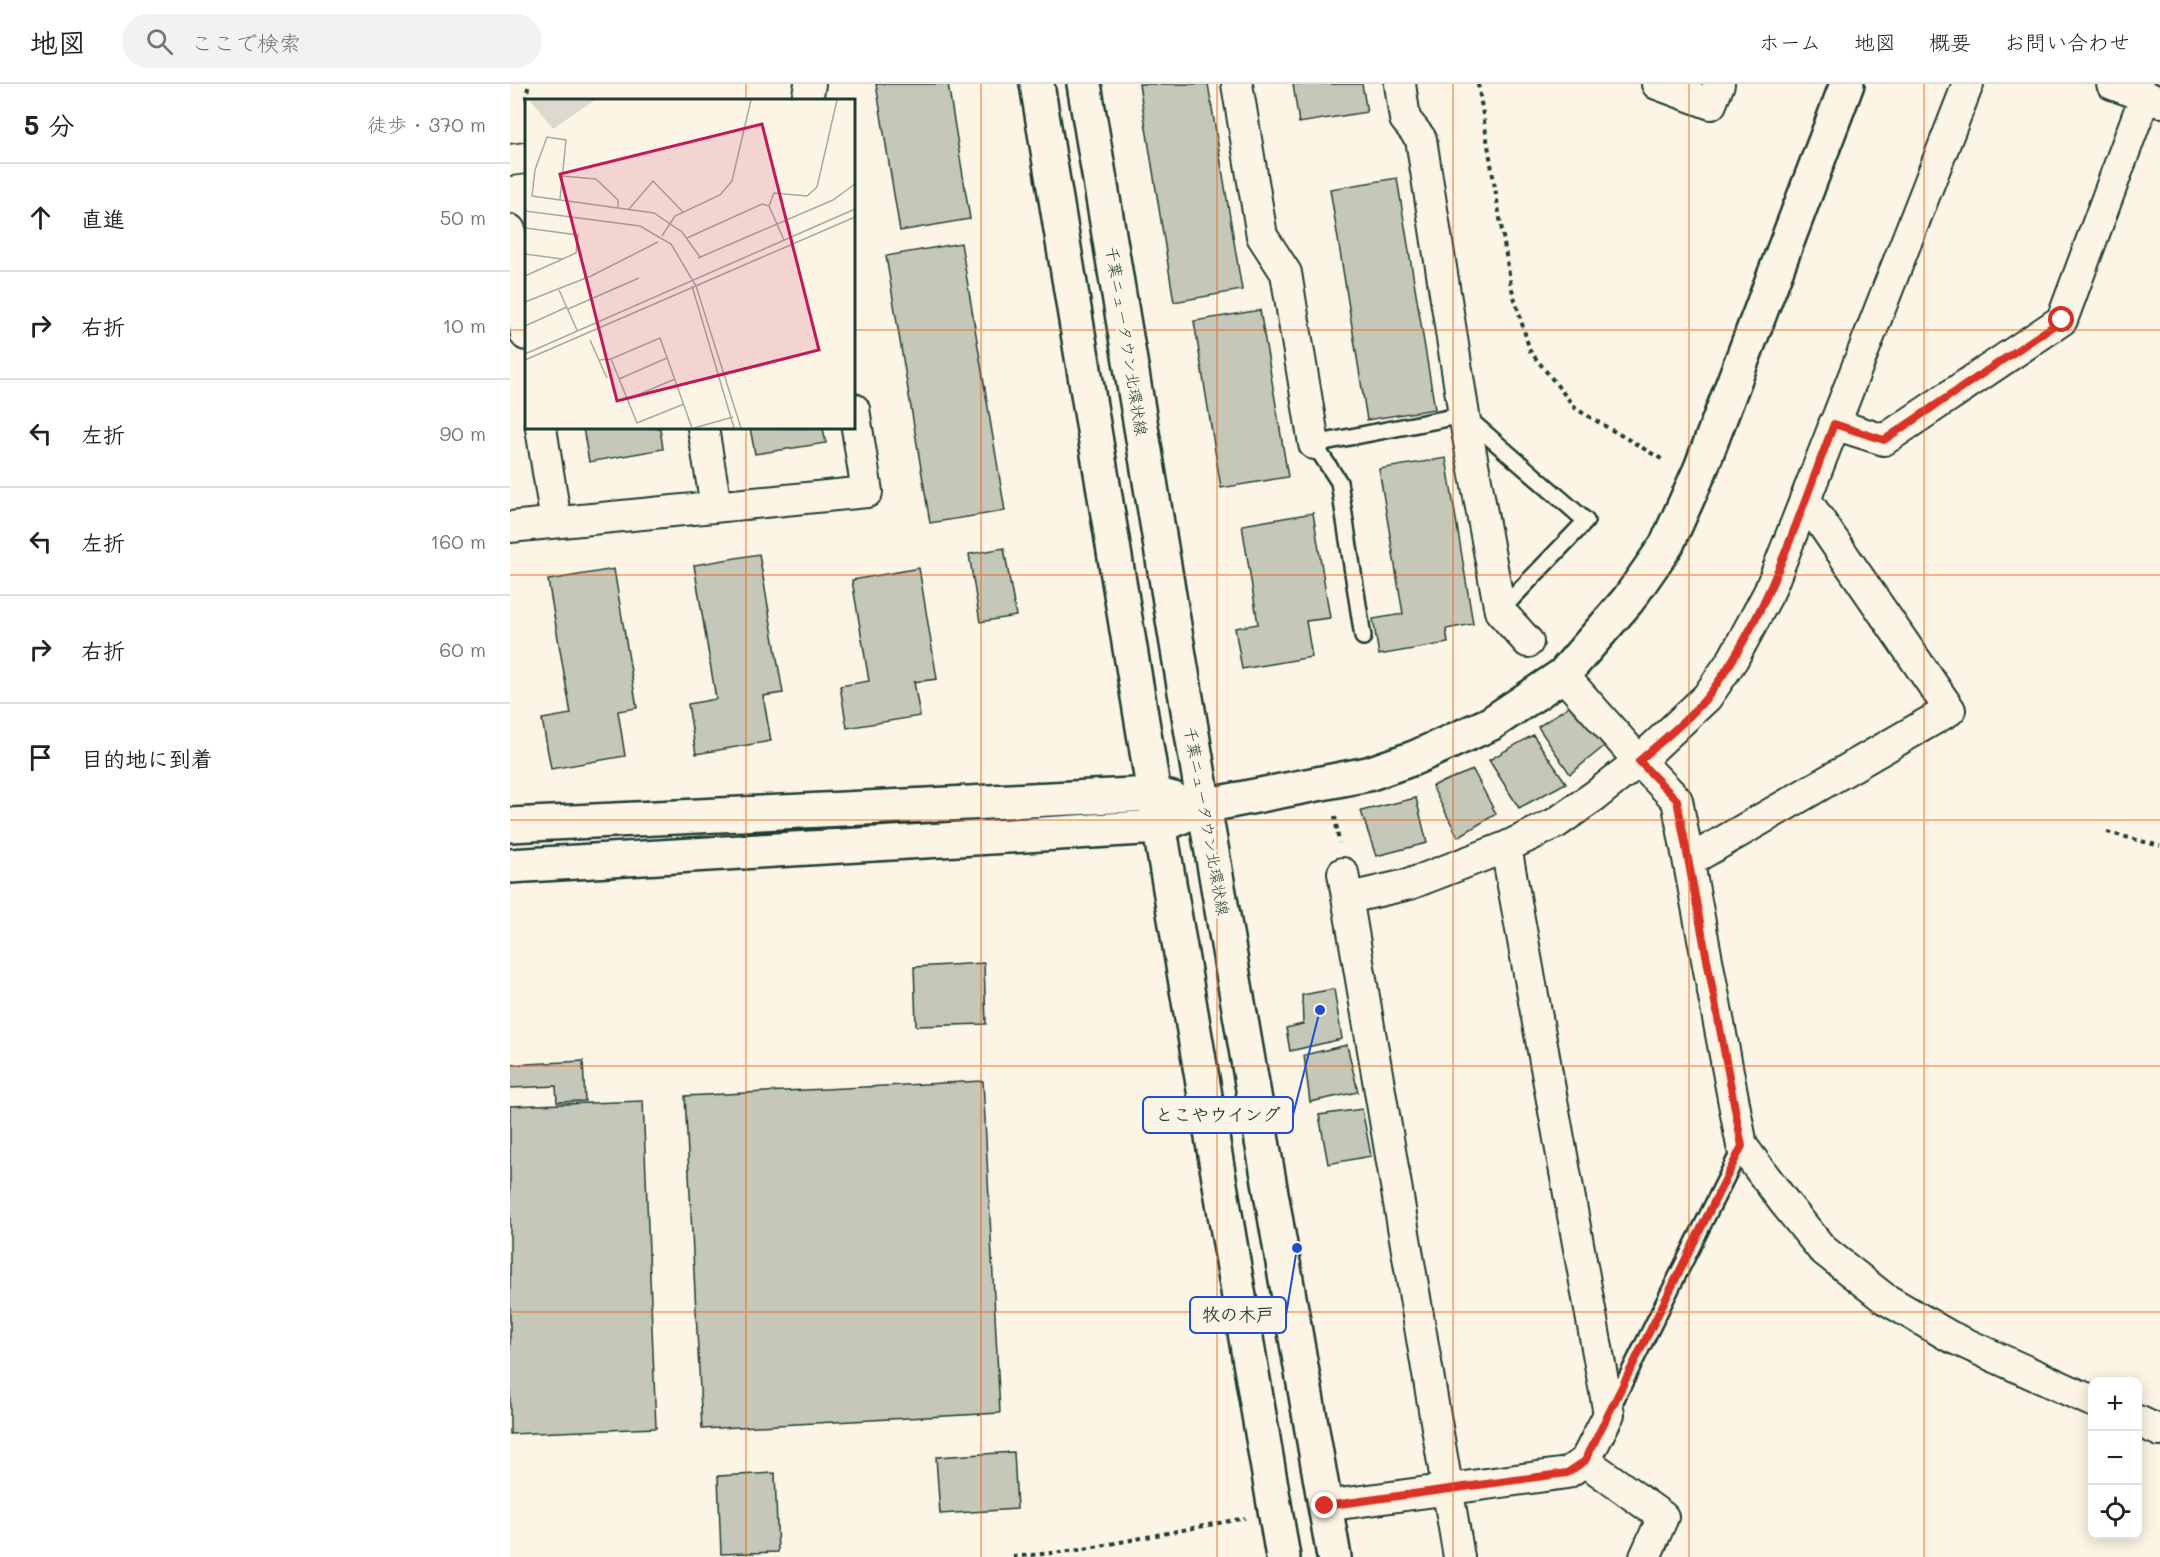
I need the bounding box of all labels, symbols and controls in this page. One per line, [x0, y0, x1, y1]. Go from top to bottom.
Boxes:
search box [122, 14, 542, 68]
text: 地図 [30, 24, 86, 60]
icon: search [143, 25, 176, 58]
text: ここで検索 [191, 28, 301, 57]
text: ホーム [1759, 28, 1821, 55]
text: 地図 [1854, 28, 1896, 55]
text: 概要 [1929, 28, 1971, 55]
text: お問い合わせ [2004, 28, 2130, 55]
inset map [525, 99, 855, 429]
text: 5 分 [24, 108, 75, 142]
text: 徒歩 · 370 m [367, 111, 486, 137]
icon: ahead [24, 201, 57, 234]
text: 直進 [81, 204, 125, 233]
text: 50 m [440, 204, 486, 230]
street label: 千葉ニュータウン北環状線 [1102, 245, 1153, 437]
route start [2048, 306, 2074, 332]
icon: right [24, 309, 57, 342]
text: 右折 [81, 312, 125, 341]
text: 10 m [442, 312, 486, 338]
icon: left [24, 417, 57, 450]
text: 左折 [81, 420, 125, 449]
text: 90 m [440, 420, 486, 446]
icon: left [24, 525, 57, 558]
text: 左折 [81, 528, 125, 557]
text: 160 m [430, 528, 486, 554]
icon: right [24, 633, 57, 666]
text: 右折 [81, 636, 125, 665]
text: 60 m [439, 636, 486, 662]
street label: 千葉ニュータウン北環状線 [1181, 725, 1234, 917]
icon: arrive [24, 741, 57, 774]
text: 目的地に到着 [81, 744, 213, 773]
callout: とこやウイング [1143, 1097, 1293, 1133]
text: とこやウイング [1155, 1102, 1281, 1126]
callout: 牧の木戸 [1190, 1297, 1286, 1333]
text: 牧の木戸 [1202, 1302, 1274, 1326]
map controls [2088, 1377, 2142, 1539]
button: + [2088, 1377, 2142, 1431]
button: − [2088, 1431, 2142, 1485]
button: locate [2088, 1485, 2142, 1539]
route end [1311, 1492, 1337, 1518]

